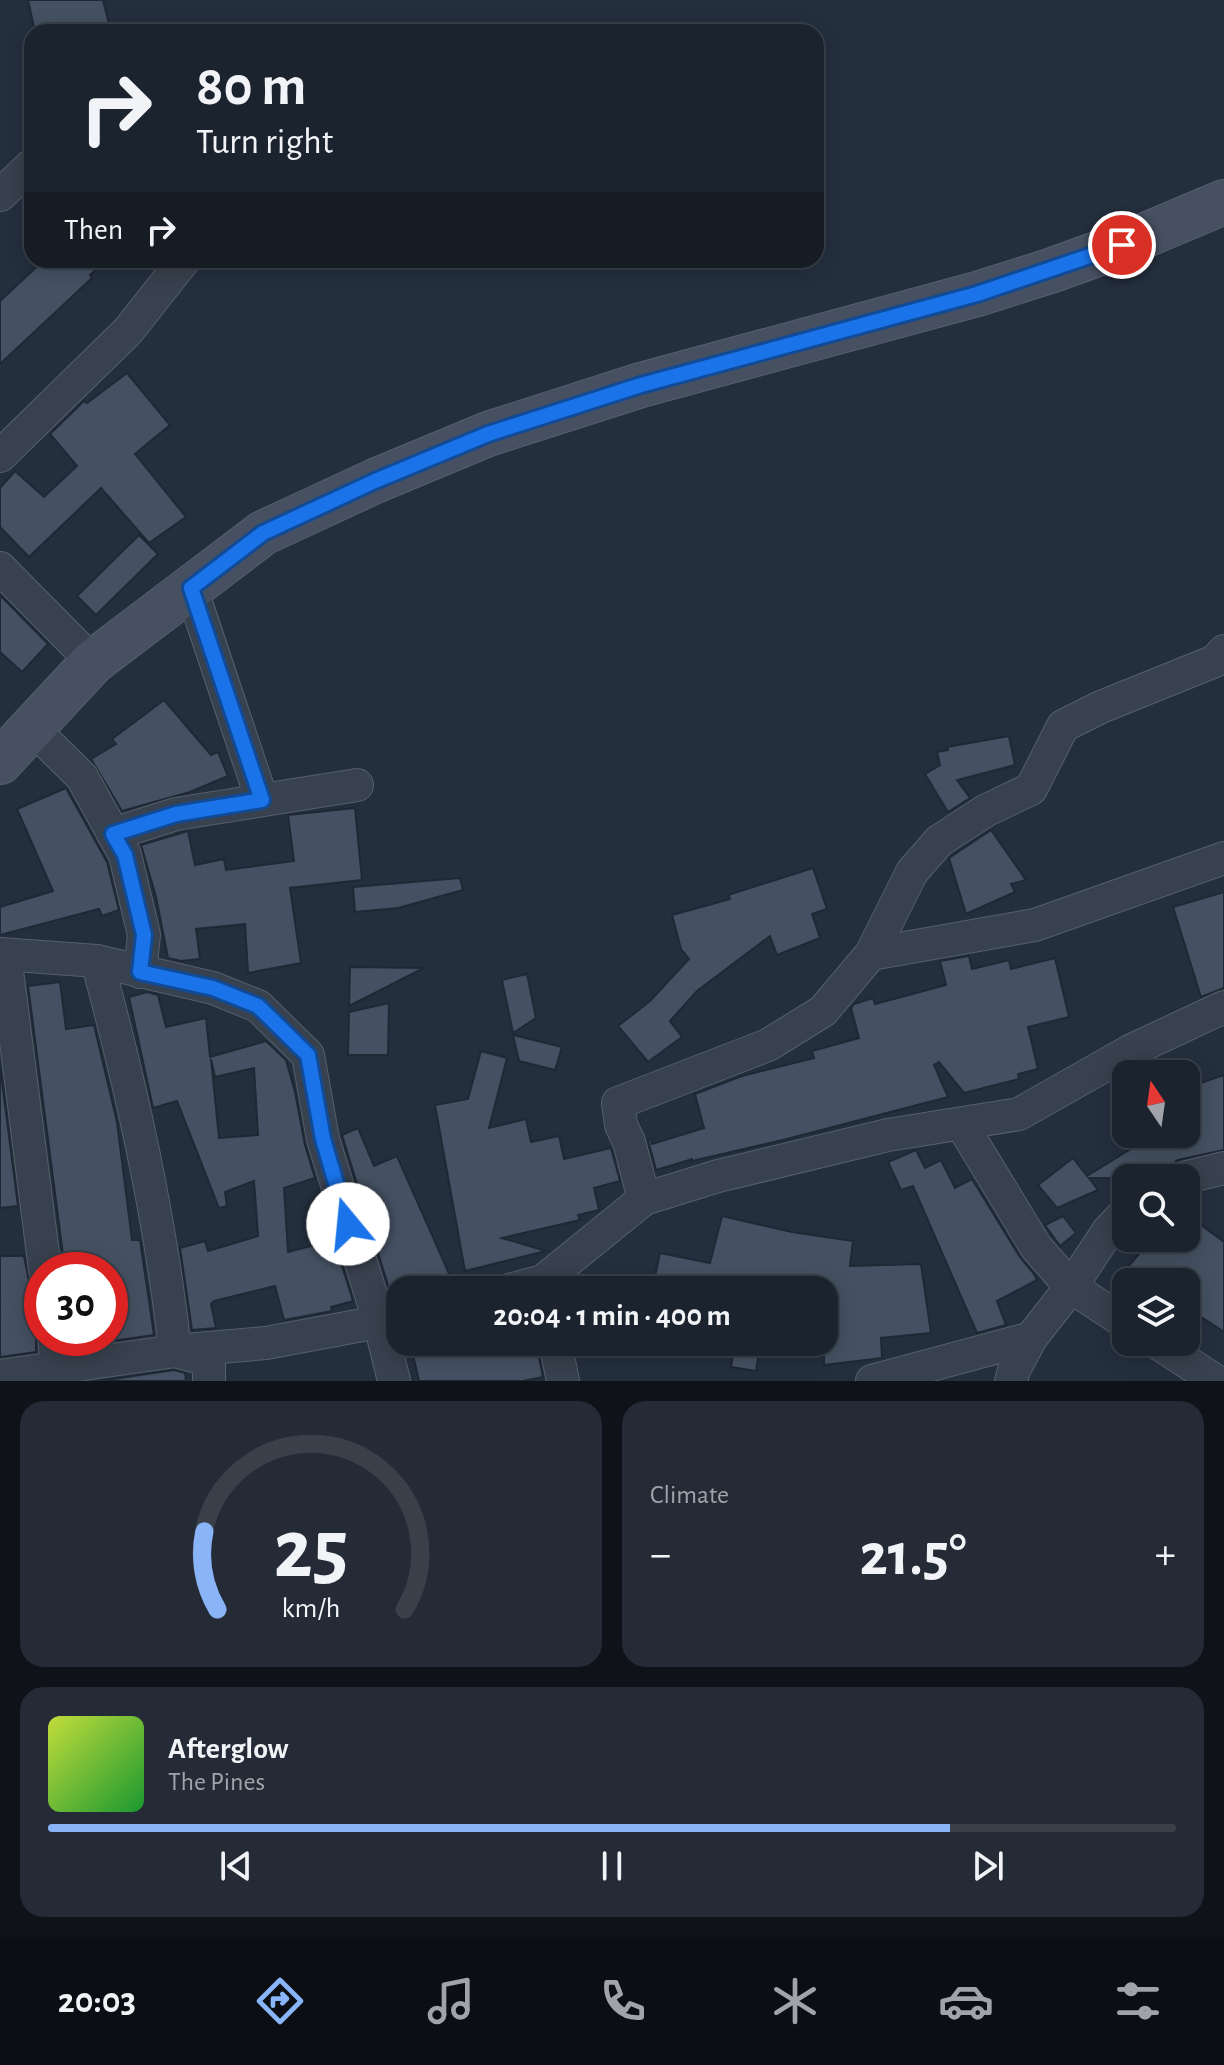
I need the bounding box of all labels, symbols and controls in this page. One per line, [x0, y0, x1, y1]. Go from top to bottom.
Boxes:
icon: right [64, 56, 168, 160]
text: 80 m [196, 59, 306, 115]
text: Turn right [196, 124, 333, 160]
icon: right [139, 208, 183, 252]
pin [1088, 211, 1156, 279]
text: Then [64, 215, 123, 245]
icon: arrive [1100, 223, 1144, 267]
north arrow [1112, 1060, 1200, 1148]
map controls [1112, 1060, 1200, 1356]
button: search [1112, 1164, 1200, 1252]
position arrow [306, 1182, 390, 1266]
speed limit sign: 30 [24, 1252, 128, 1356]
button: layers [1112, 1268, 1200, 1356]
text: 20:04 · 1 min · 400 m [493, 1301, 731, 1331]
text: Climate [650, 1482, 729, 1508]
text: 25 [273, 1509, 349, 1593]
text: 21.5° [859, 1526, 967, 1586]
text: − [650, 1533, 671, 1577]
text: + [1155, 1533, 1176, 1577]
text: km/h [282, 1594, 340, 1623]
text: Afterglow [168, 1734, 289, 1764]
text: The Pines [168, 1769, 265, 1795]
icon: previous [214, 1844, 258, 1888]
icon: pause [590, 1844, 634, 1888]
icon: next [966, 1844, 1010, 1888]
icon: directions [252, 1973, 308, 2029]
icon: music [423, 1973, 479, 2029]
icon: phone [595, 1973, 651, 2029]
icon: climate [767, 1973, 823, 2029]
icon: car [938, 1973, 994, 2029]
icon: filters [1110, 1973, 1166, 2029]
text: 20:03 [58, 1983, 136, 2019]

